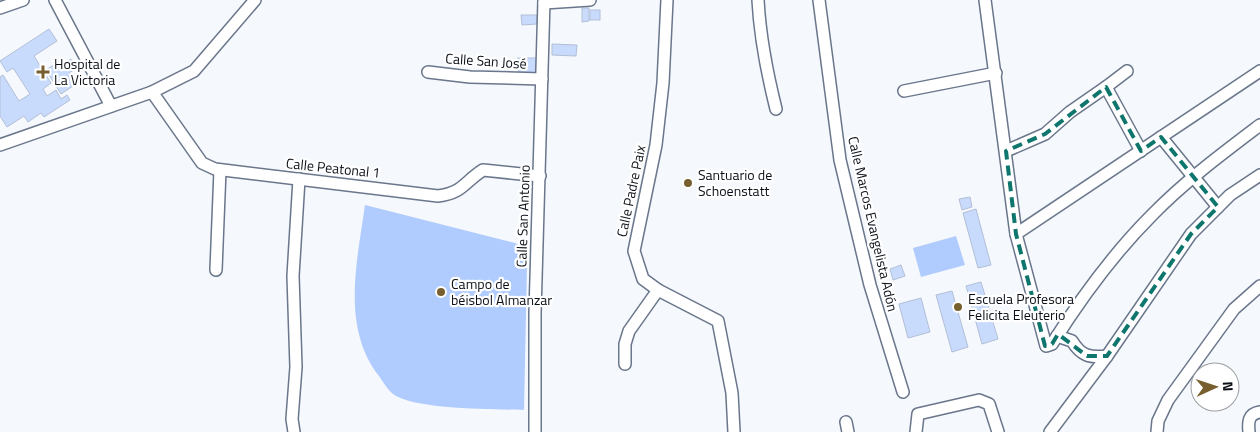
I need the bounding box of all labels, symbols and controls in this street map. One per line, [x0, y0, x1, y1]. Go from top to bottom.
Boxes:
street label: Calle San José [445, 47, 527, 74]
place label: Hospital de La Victoria [54, 53, 120, 90]
marker: Hospital de La Victoria [36, 65, 50, 79]
street label: Calle Marcos Evangelista Adón [843, 134, 904, 314]
street label: Calle Padre Paix [611, 142, 651, 239]
street label: Calle Peatonal 1 [285, 152, 381, 183]
street label: Calle San Antonio [510, 164, 535, 268]
place label: Santuario de Schoenstatt [698, 164, 772, 201]
marker: Santuario de Schoenstatt [682, 177, 694, 189]
place label: Campo de béisbol Almanzar [451, 273, 552, 310]
marker: Campo de béisbol Almanzar [435, 286, 447, 298]
place label: Escuela Profesora Felicita Eleuterio [968, 288, 1074, 325]
marker: Escuela Profesora Felicita Eleuterio [952, 301, 964, 313]
north arrow [1190, 362, 1240, 412]
text: N [1218, 381, 1239, 392]

